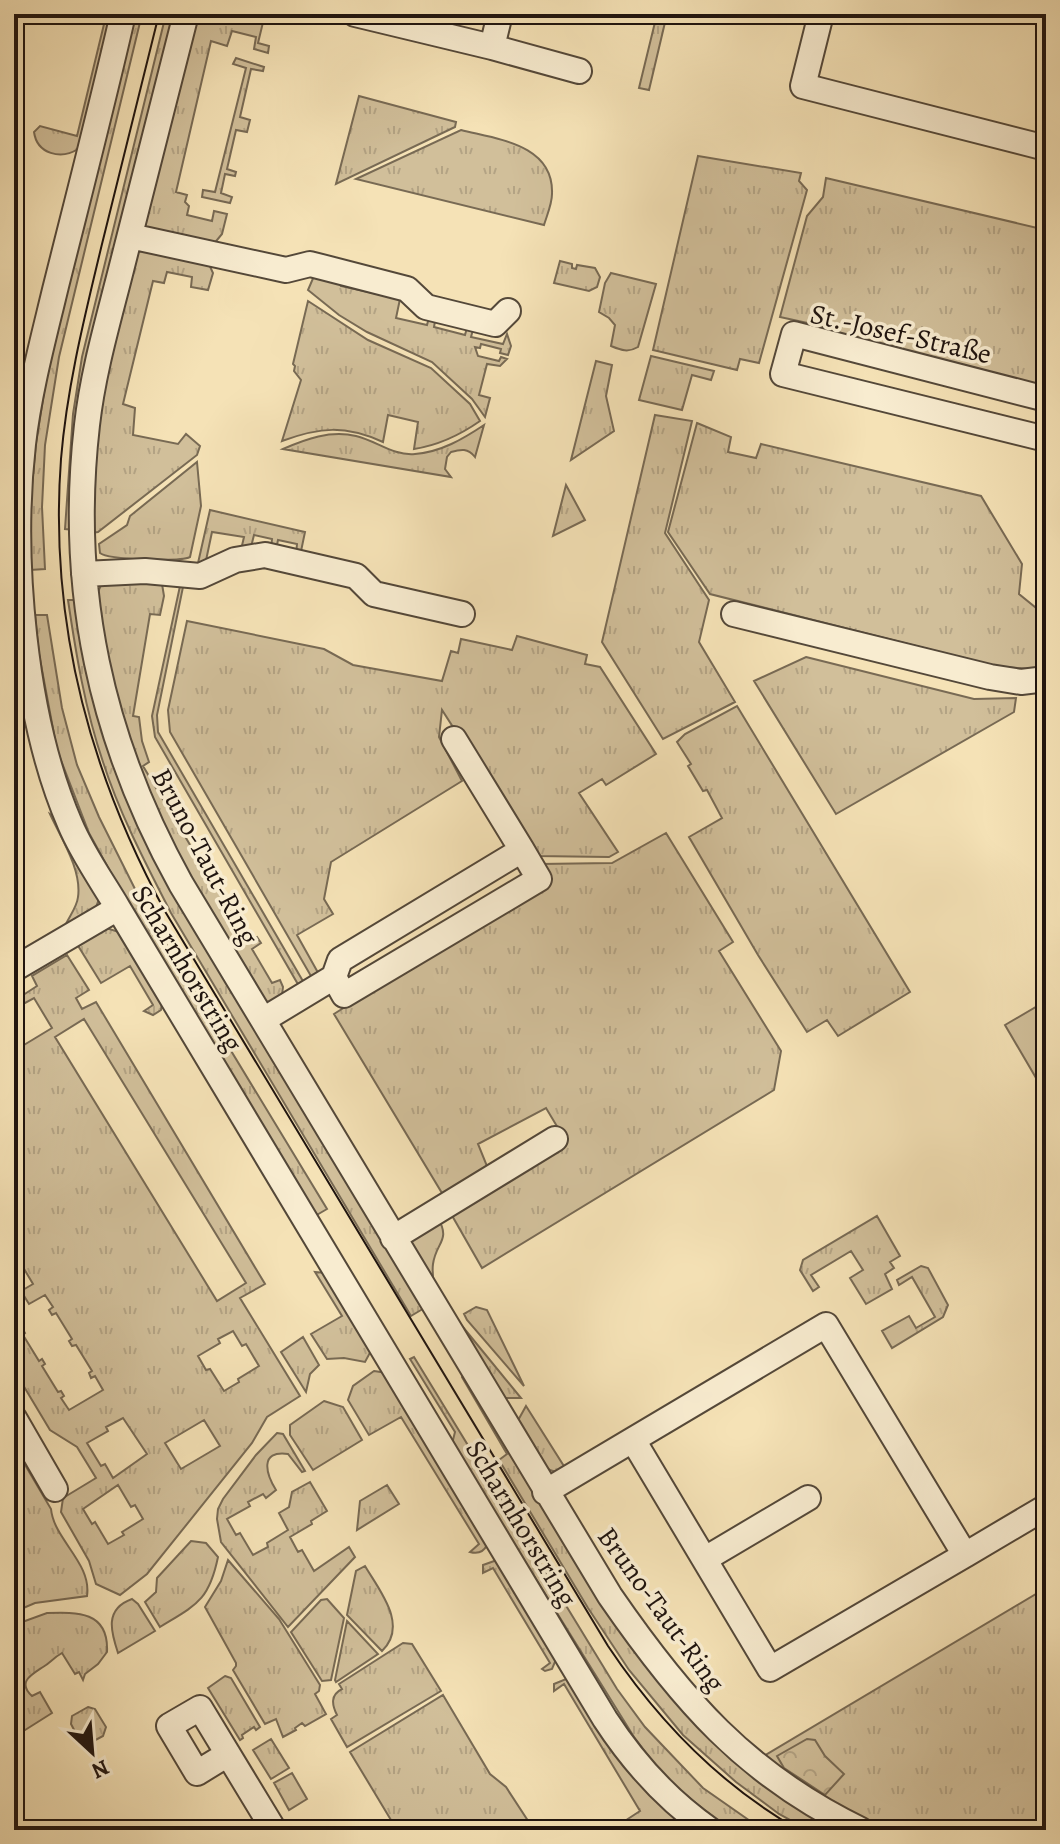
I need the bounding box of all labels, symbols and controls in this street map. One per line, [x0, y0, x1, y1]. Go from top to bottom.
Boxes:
street label: St.-Josef-Straße [806, 295, 995, 373]
street label: Bruno-Taut-Ring [142, 761, 268, 952]
street label: Scharnhorstring [122, 878, 252, 1059]
street label: Scharnhorstring [456, 1433, 586, 1614]
street label: Bruno-Taut-Ring [588, 1519, 734, 1700]
north arrow [52, 1712, 132, 1792]
text: N [87, 1752, 114, 1786]

